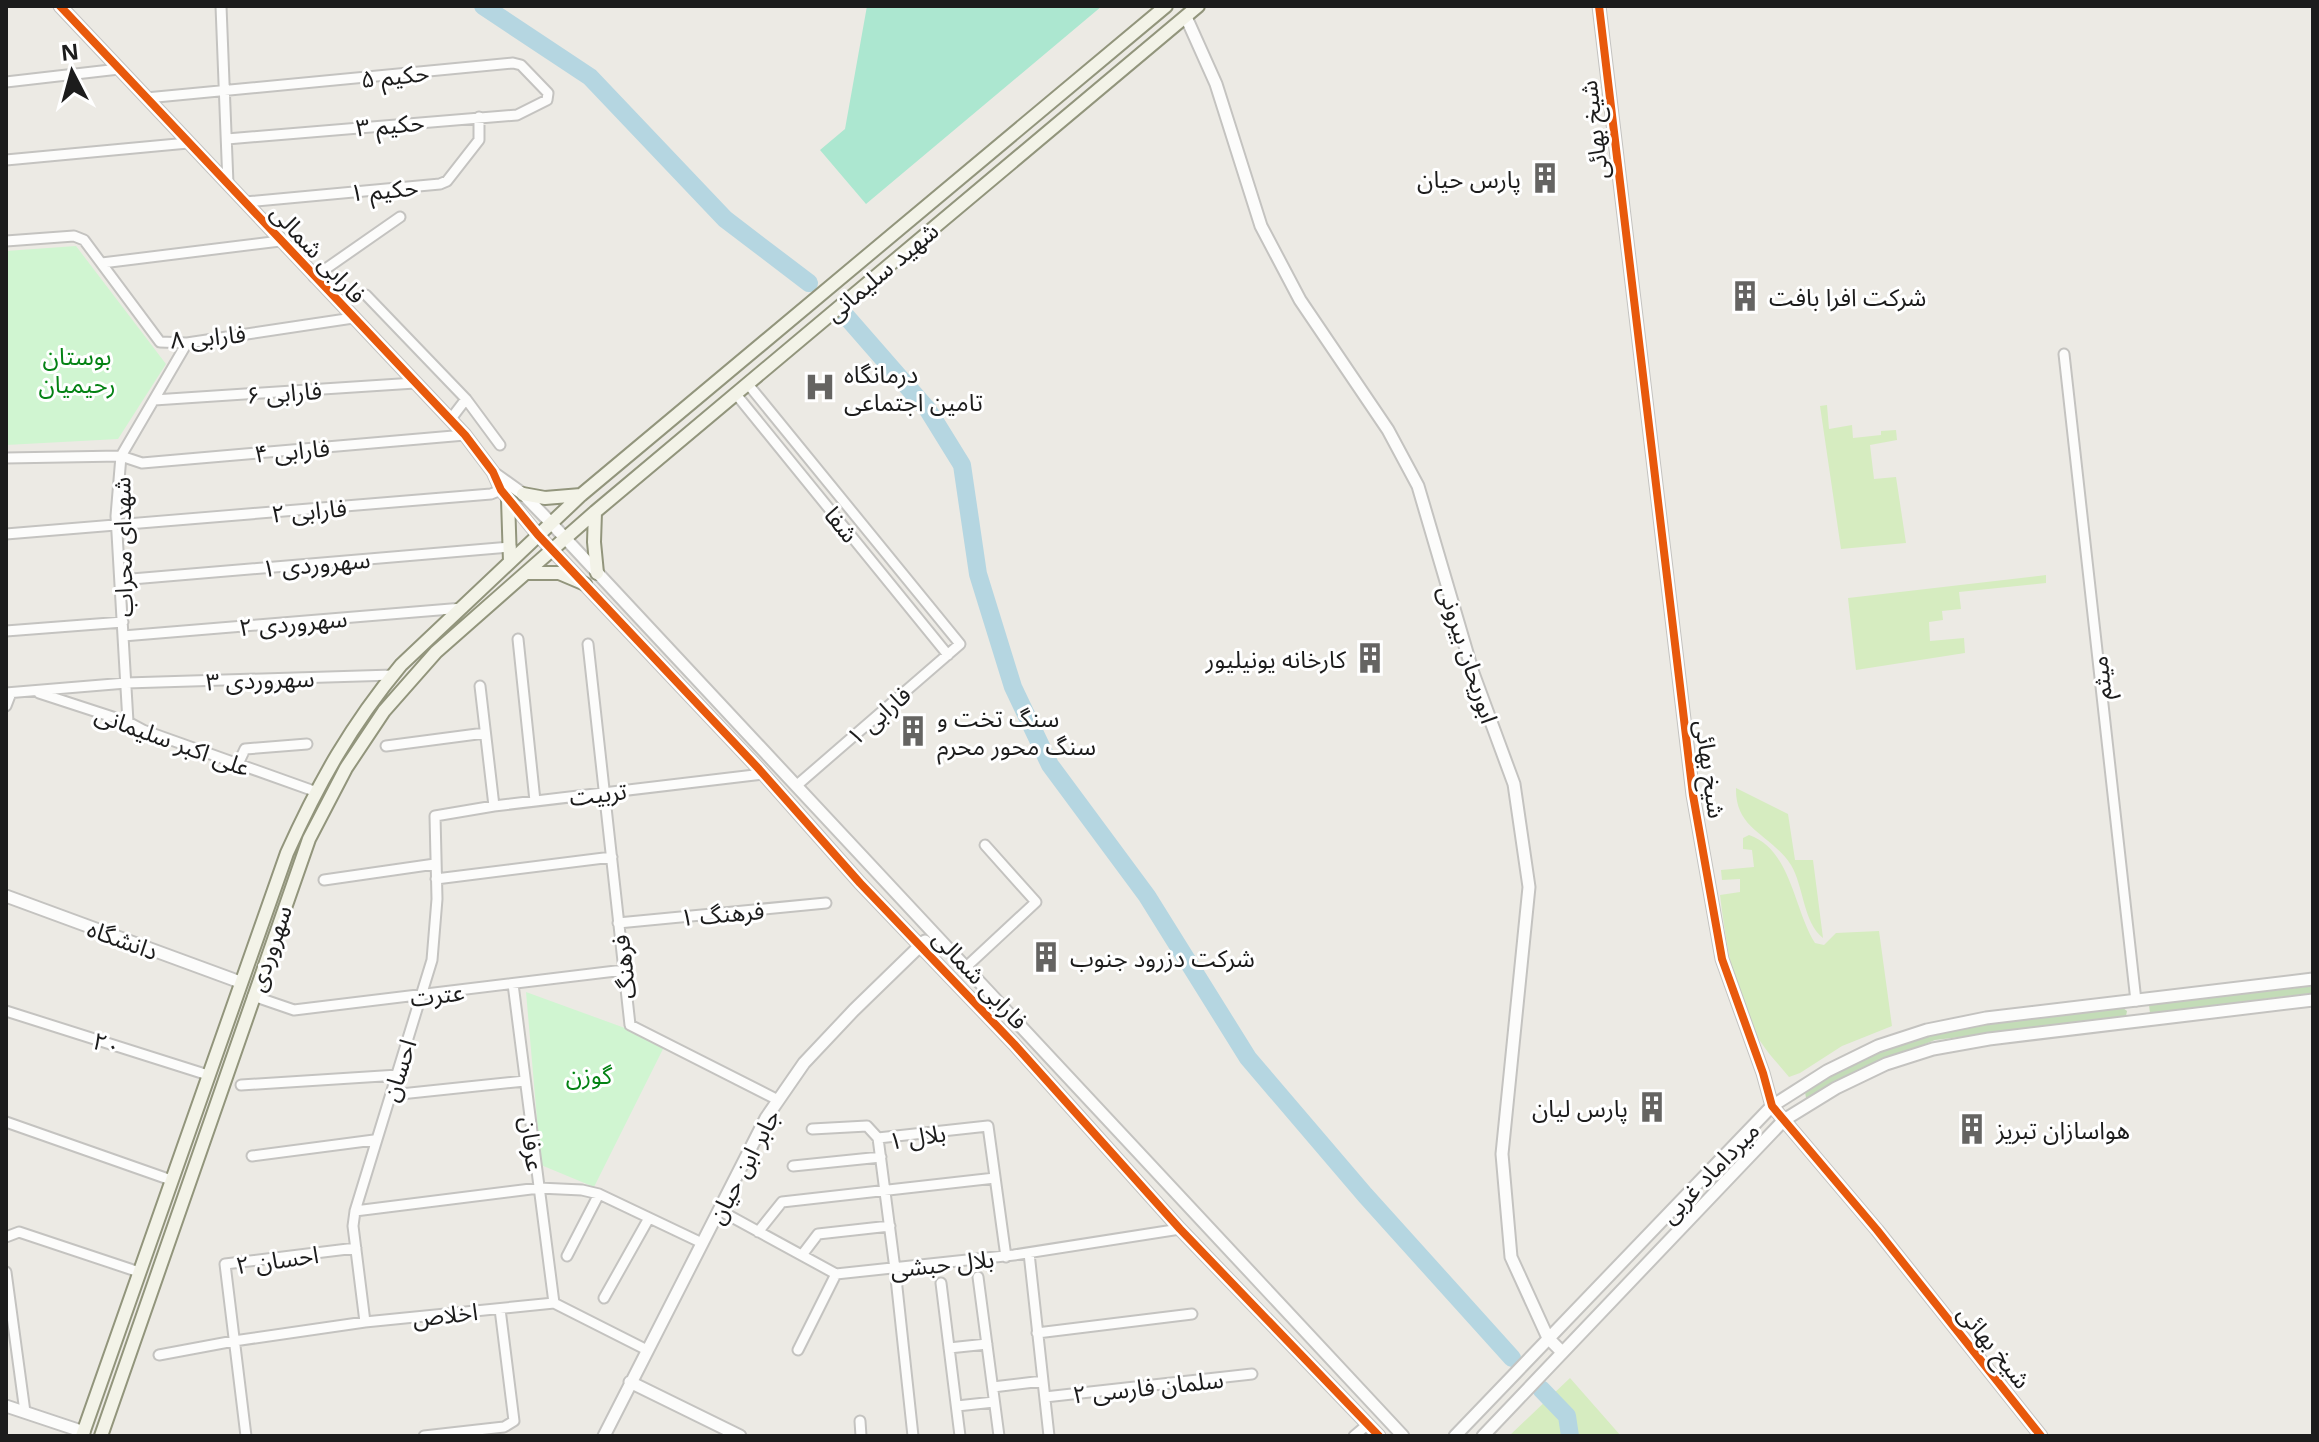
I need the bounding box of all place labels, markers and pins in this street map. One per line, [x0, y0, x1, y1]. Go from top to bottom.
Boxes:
building icon: پارس حیان [1528, 161, 1562, 195]
place label: پارس حیان [1417, 162, 1521, 195]
building icon: شرکت افرا بافت [1728, 279, 1762, 313]
place label: شرکت افرا بافت [1769, 280, 1926, 313]
place label: درمانگاه تامین اجتماعی [844, 357, 983, 418]
hospital icon: درمانگاه تامین اجتماعی [803, 370, 837, 404]
building icon: کارخانه یونیلیور [1353, 641, 1387, 675]
place label: کارخانه یونیلیور [1205, 642, 1347, 675]
place label: سنگ تخت و سنگ محور محرم [937, 701, 1096, 765]
building icon: سنگ تخت و سنگ محور محرم [896, 714, 930, 748]
building icon: شرکت دزرود جنوب [1029, 940, 1063, 974]
place label: شرکت دزرود جنوب [1070, 941, 1255, 974]
building icon: پارس لیان [1635, 1090, 1669, 1124]
place label: پارس لیان [1532, 1091, 1628, 1124]
building icon: هواسازان تبریز [1955, 1112, 1989, 1146]
place label: هواسازان تبریز [1995, 1113, 2130, 1146]

